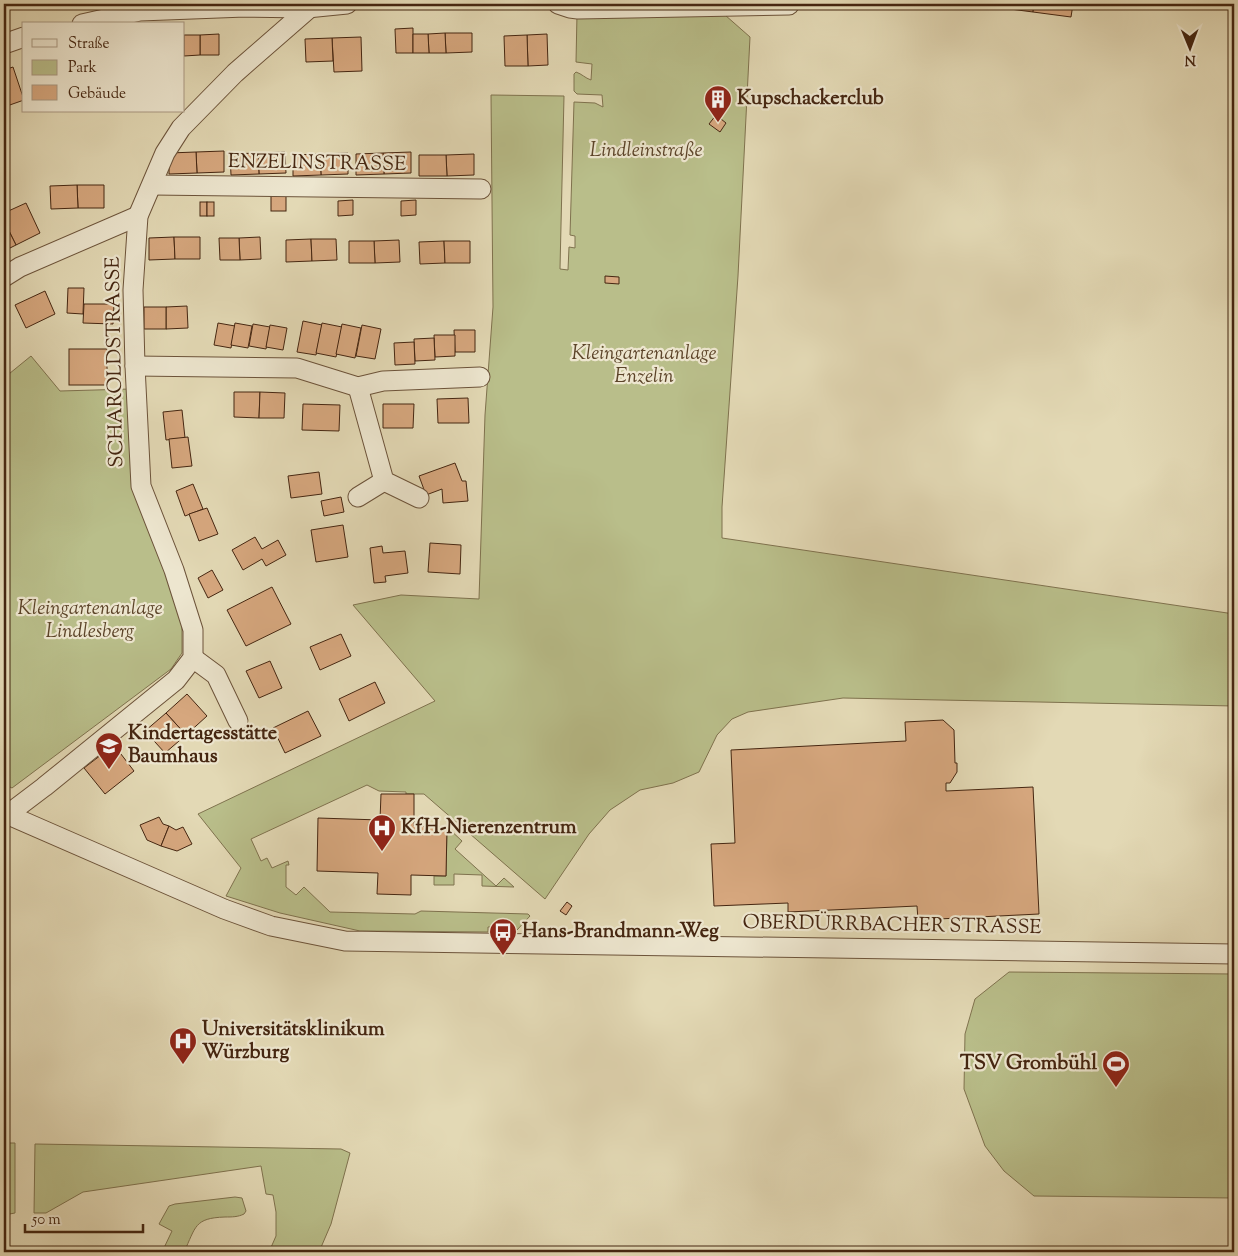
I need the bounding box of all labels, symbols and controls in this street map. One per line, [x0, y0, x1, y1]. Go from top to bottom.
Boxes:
legend [22, 22, 185, 112]
north arrow [1166, 22, 1216, 72]
text: Straße [68, 34, 110, 55]
text: N [1184, 49, 1196, 69]
text: Park [68, 58, 97, 79]
text: Gebäude [68, 84, 126, 105]
building icon: Kupschackerclub [703, 84, 733, 123]
place label: Kupschackerclub [737, 85, 884, 114]
park label: Lindleinstraße [589, 137, 703, 166]
street label: ENZELINSTRASSE [228, 148, 406, 180]
street label: SCHAROLDSTRASSE [100, 256, 132, 468]
park label: Kleingartenanlage Enzelin [571, 340, 717, 392]
park label: Kleingartenanlage Lindlesberg [17, 595, 163, 647]
place label: Kindertagesstätte Baumhaus [128, 720, 277, 772]
school or university icon: Kindertagesstätte Baumhaus [94, 731, 124, 770]
hospital icon: KfH-Nierenzentrum [367, 813, 397, 852]
place label: KfH-Nierenzentrum [401, 814, 577, 843]
street label: OBERDÜRRBACHER STRASSE [742, 908, 1042, 943]
bus stop icon: Hans-Brandmann-Weg [488, 917, 518, 956]
place label: Hans-Brandmann-Weg [522, 918, 719, 947]
place label: Universitätsklinikum Würzburg [202, 1016, 385, 1068]
hospital icon: Universitätsklinikum Würzburg [168, 1026, 198, 1065]
sports icon: TSV Grombühl [1101, 1049, 1131, 1088]
place label: TSV Grombühl [960, 1050, 1097, 1079]
scale bar [25, 1201, 142, 1233]
text: 50 m [31, 1210, 61, 1231]

